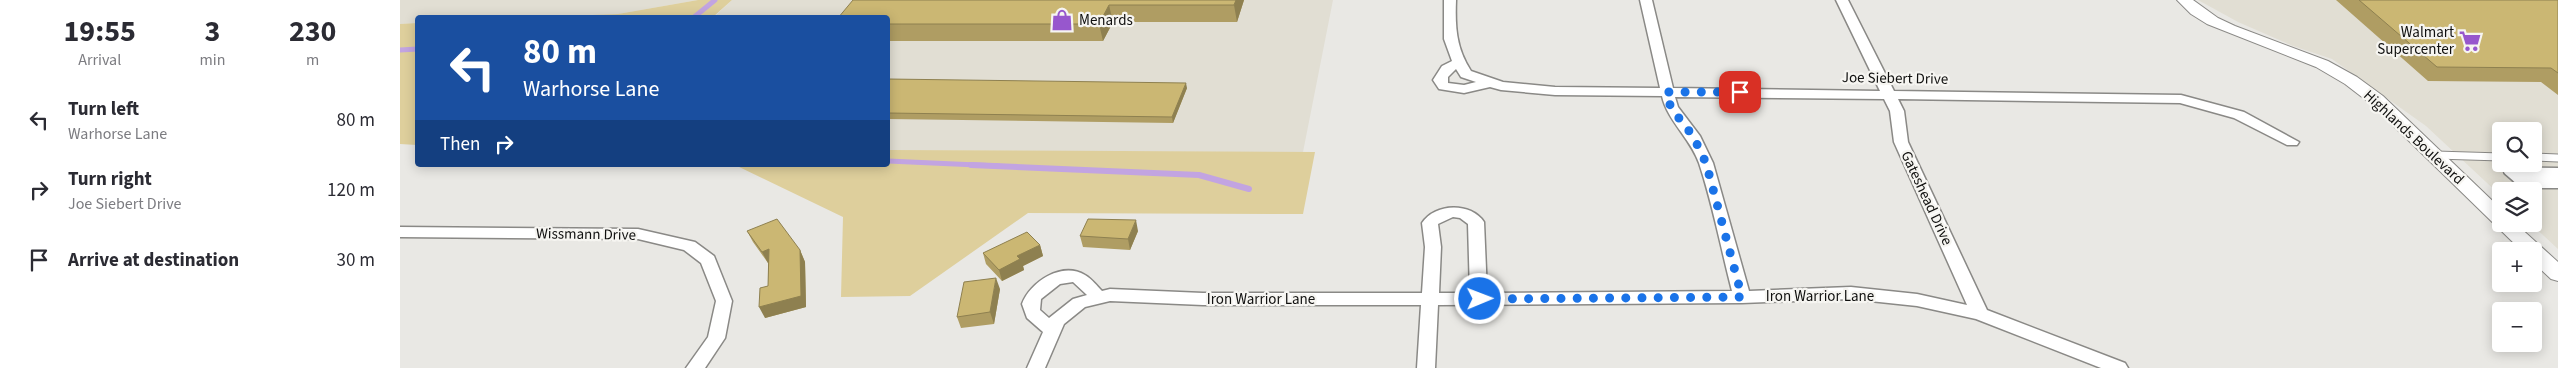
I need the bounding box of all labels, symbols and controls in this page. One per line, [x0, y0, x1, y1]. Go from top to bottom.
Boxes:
shop icon: Menards [1049, 7, 1075, 33]
text: 19:55 [64, 10, 136, 53]
text: 3 [204, 10, 220, 53]
text: 230 [289, 10, 336, 53]
place label: Menards [1079, 10, 1133, 31]
place label: Walmart Supercenter [2377, 22, 2455, 60]
text: 80 m [523, 27, 597, 77]
supermarket icon: Walmart Supercenter [2457, 28, 2483, 54]
icon: left [440, 35, 505, 100]
text: Arrival [78, 49, 121, 71]
text: min [199, 49, 225, 71]
text: m [306, 49, 319, 71]
street label: Joe Siebert Drive [1842, 67, 1948, 90]
pin [1719, 71, 1761, 113]
text: Warhorse Lane [523, 73, 659, 105]
icon: arrive [1726, 78, 1754, 106]
street label: Highlands Boulevard [2359, 85, 2469, 190]
text: Turn left [68, 96, 139, 123]
icon: left [25, 106, 53, 134]
text: 80 m [337, 107, 375, 134]
map controls [2492, 122, 2542, 352]
button: search [2492, 122, 2542, 172]
text: Warhorse Lane [68, 123, 167, 145]
icon: right [490, 130, 518, 158]
text: Then [440, 131, 480, 158]
street label: Gateshead Drive [1895, 148, 1958, 249]
text: Turn right [68, 166, 152, 193]
icon: right [25, 176, 53, 204]
text: 120 m [327, 177, 375, 204]
button: layers [2492, 182, 2542, 232]
text: Joe Siebert Drive [68, 193, 182, 215]
street label: Wissmann Drive [536, 223, 636, 246]
button: + [2492, 242, 2542, 292]
icon: arrive [25, 246, 53, 274]
text: Arrive at destination [68, 247, 239, 274]
text: 30 m [337, 247, 375, 274]
position arrow [1453, 272, 1505, 324]
street label: Iron Warrior Lane [1766, 286, 1874, 307]
street label: Iron Warrior Lane [1207, 289, 1315, 310]
button: − [2492, 302, 2542, 352]

